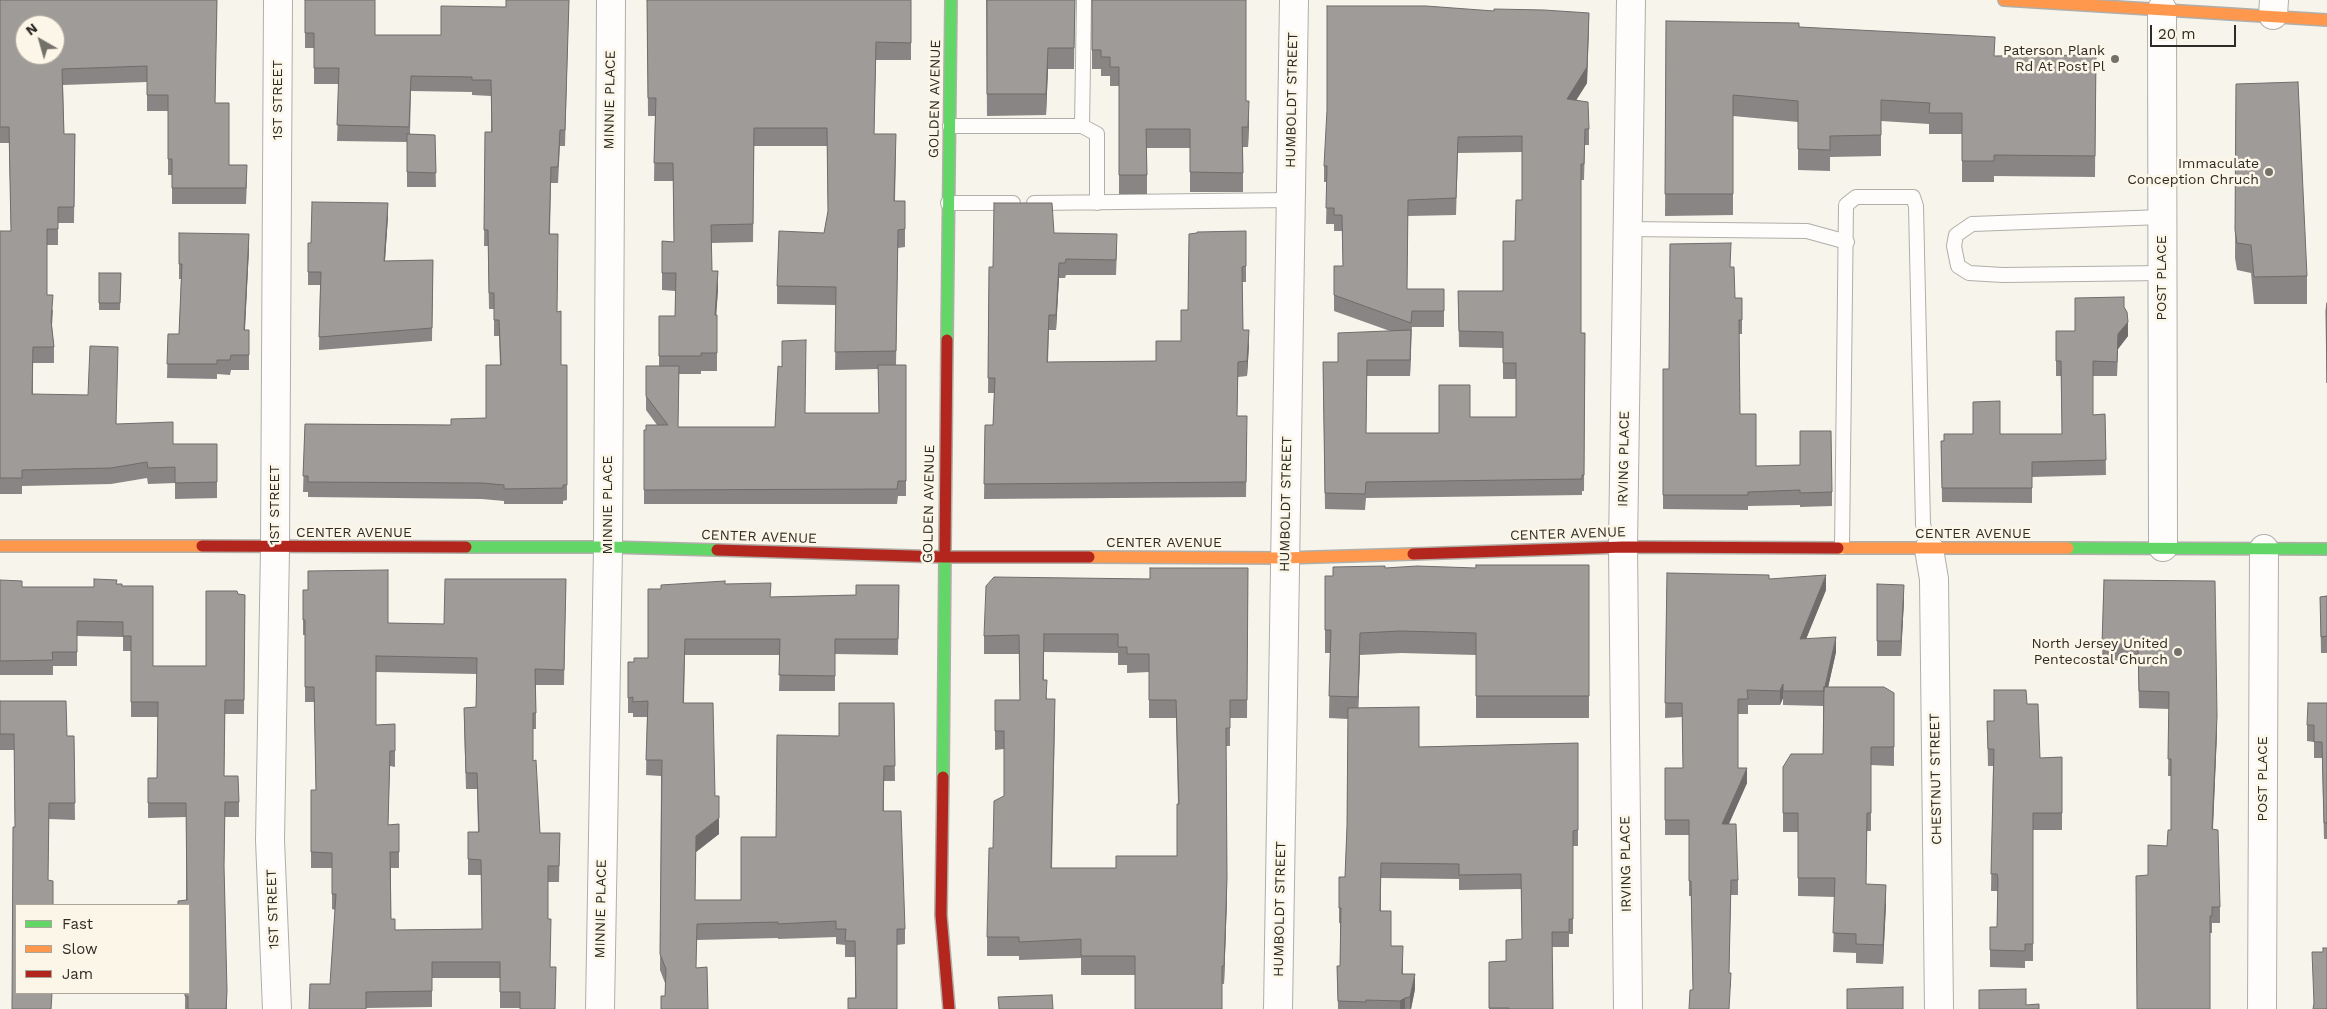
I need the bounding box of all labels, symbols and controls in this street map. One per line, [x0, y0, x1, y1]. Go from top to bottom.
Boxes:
north arrow [15, 15, 65, 65]
scale bar [2152, 15, 2238, 47]
text: N [22, 19, 40, 38]
text: 20 m [2158, 25, 2196, 43]
street label: HUMBOLDT STREET [1282, 32, 1302, 168]
street label: GOLDEN AVENUE [926, 40, 944, 158]
place label: Paterson Plank Rd At Post Pl [2003, 43, 2105, 75]
street label: MINNIE PLACE [601, 50, 619, 150]
marker: Paterson Plank Rd At Post Pl [2109, 53, 2121, 65]
street label: 1ST STREET [270, 60, 286, 140]
place label: Immaculate Conception Chruch [2127, 156, 2259, 188]
marker: Immaculate Conception Chruch [2263, 166, 2275, 178]
street label: POST PLACE [2154, 235, 2170, 321]
street label: IRVING PLACE [1615, 411, 1633, 507]
street label: HUMBOLDT STREET [1276, 436, 1296, 572]
street label: GOLDEN AVENUE [920, 445, 938, 563]
street label: MINNIE PLACE [600, 456, 616, 554]
street label: 1ST STREET [267, 465, 283, 545]
street label: CENTER AVENUE [1510, 524, 1626, 544]
street label: CENTER AVENUE [296, 525, 412, 541]
street label: CENTER AVENUE [1915, 526, 2031, 542]
street label: CENTER AVENUE [701, 527, 817, 547]
street label: CENTER AVENUE [1106, 535, 1222, 551]
place label: North Jersey United Pentecostal Church [2031, 636, 2168, 669]
marker: North Jersey United Pentecostal Church [2172, 646, 2184, 658]
street label: CHESTNUT STREET [1926, 713, 1946, 845]
street label: POST PLACE [2255, 736, 2271, 822]
street label: IRVING PLACE [1617, 816, 1635, 912]
street label: HUMBOLDT STREET [1270, 841, 1290, 977]
street label: MINNIE PLACE [592, 859, 610, 959]
street label: 1ST STREET [263, 869, 283, 949]
legend [15, 904, 190, 994]
text: Fast [62, 915, 93, 933]
text: Slow [62, 940, 98, 958]
text: Jam [62, 965, 93, 983]

